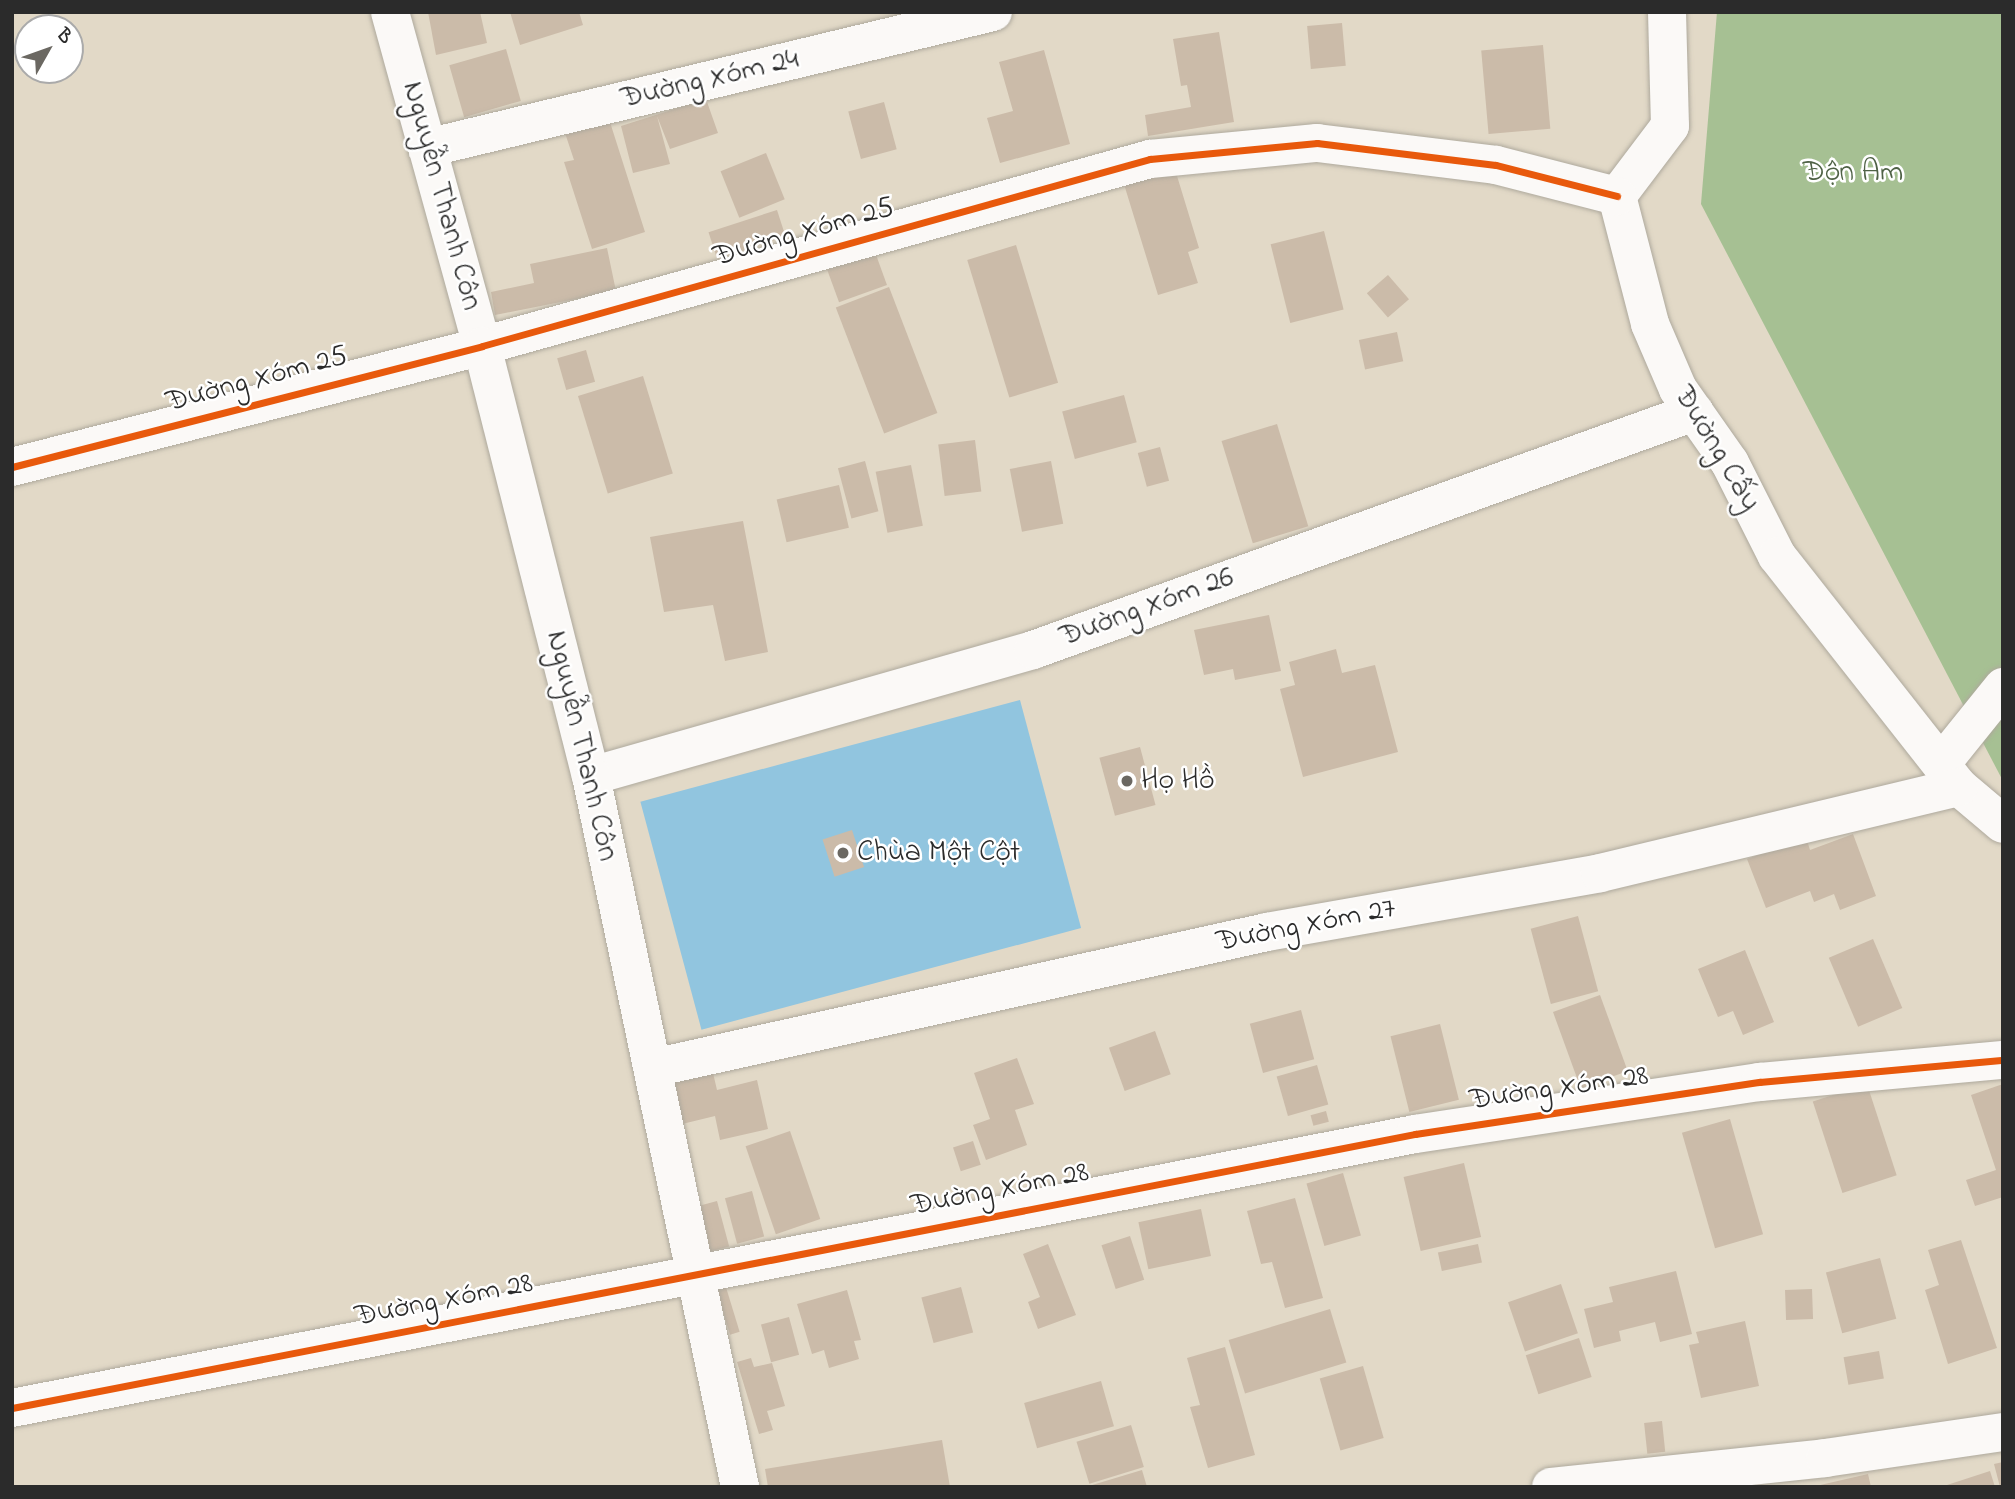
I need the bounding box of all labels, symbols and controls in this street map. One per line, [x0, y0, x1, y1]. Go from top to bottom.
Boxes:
north arrow [14, 14, 84, 84]
text: B [49, 23, 78, 50]
street label: Đường Xóm 24 [618, 42, 802, 118]
street label: Nguyễn Thanh Côn [393, 78, 489, 314]
park label: Độn Am [1803, 155, 1903, 191]
street label: Đường Xóm 25 [710, 190, 898, 276]
street label: Đường Xóm 25 [162, 339, 352, 421]
street label: Đường Cấy [1665, 380, 1767, 518]
street label: Đường Xóm 26 [1055, 560, 1239, 656]
street label: Nguyễn Thanh Côn [537, 627, 625, 865]
place label: Họ Hồ [1141, 763, 1215, 799]
marker: Họ Hồ [1119, 773, 1135, 789]
place label: Chùa Một Cột [857, 835, 1020, 871]
marker: Chùa Một Cột [835, 845, 851, 861]
street label: Đường Xóm 27 [1214, 891, 1398, 961]
street label: Đường Xóm 28 [1467, 1059, 1651, 1119]
street label: Đường Xóm 28 [908, 1155, 1092, 1225]
street label: Đường Xóm 28 [352, 1266, 536, 1336]

